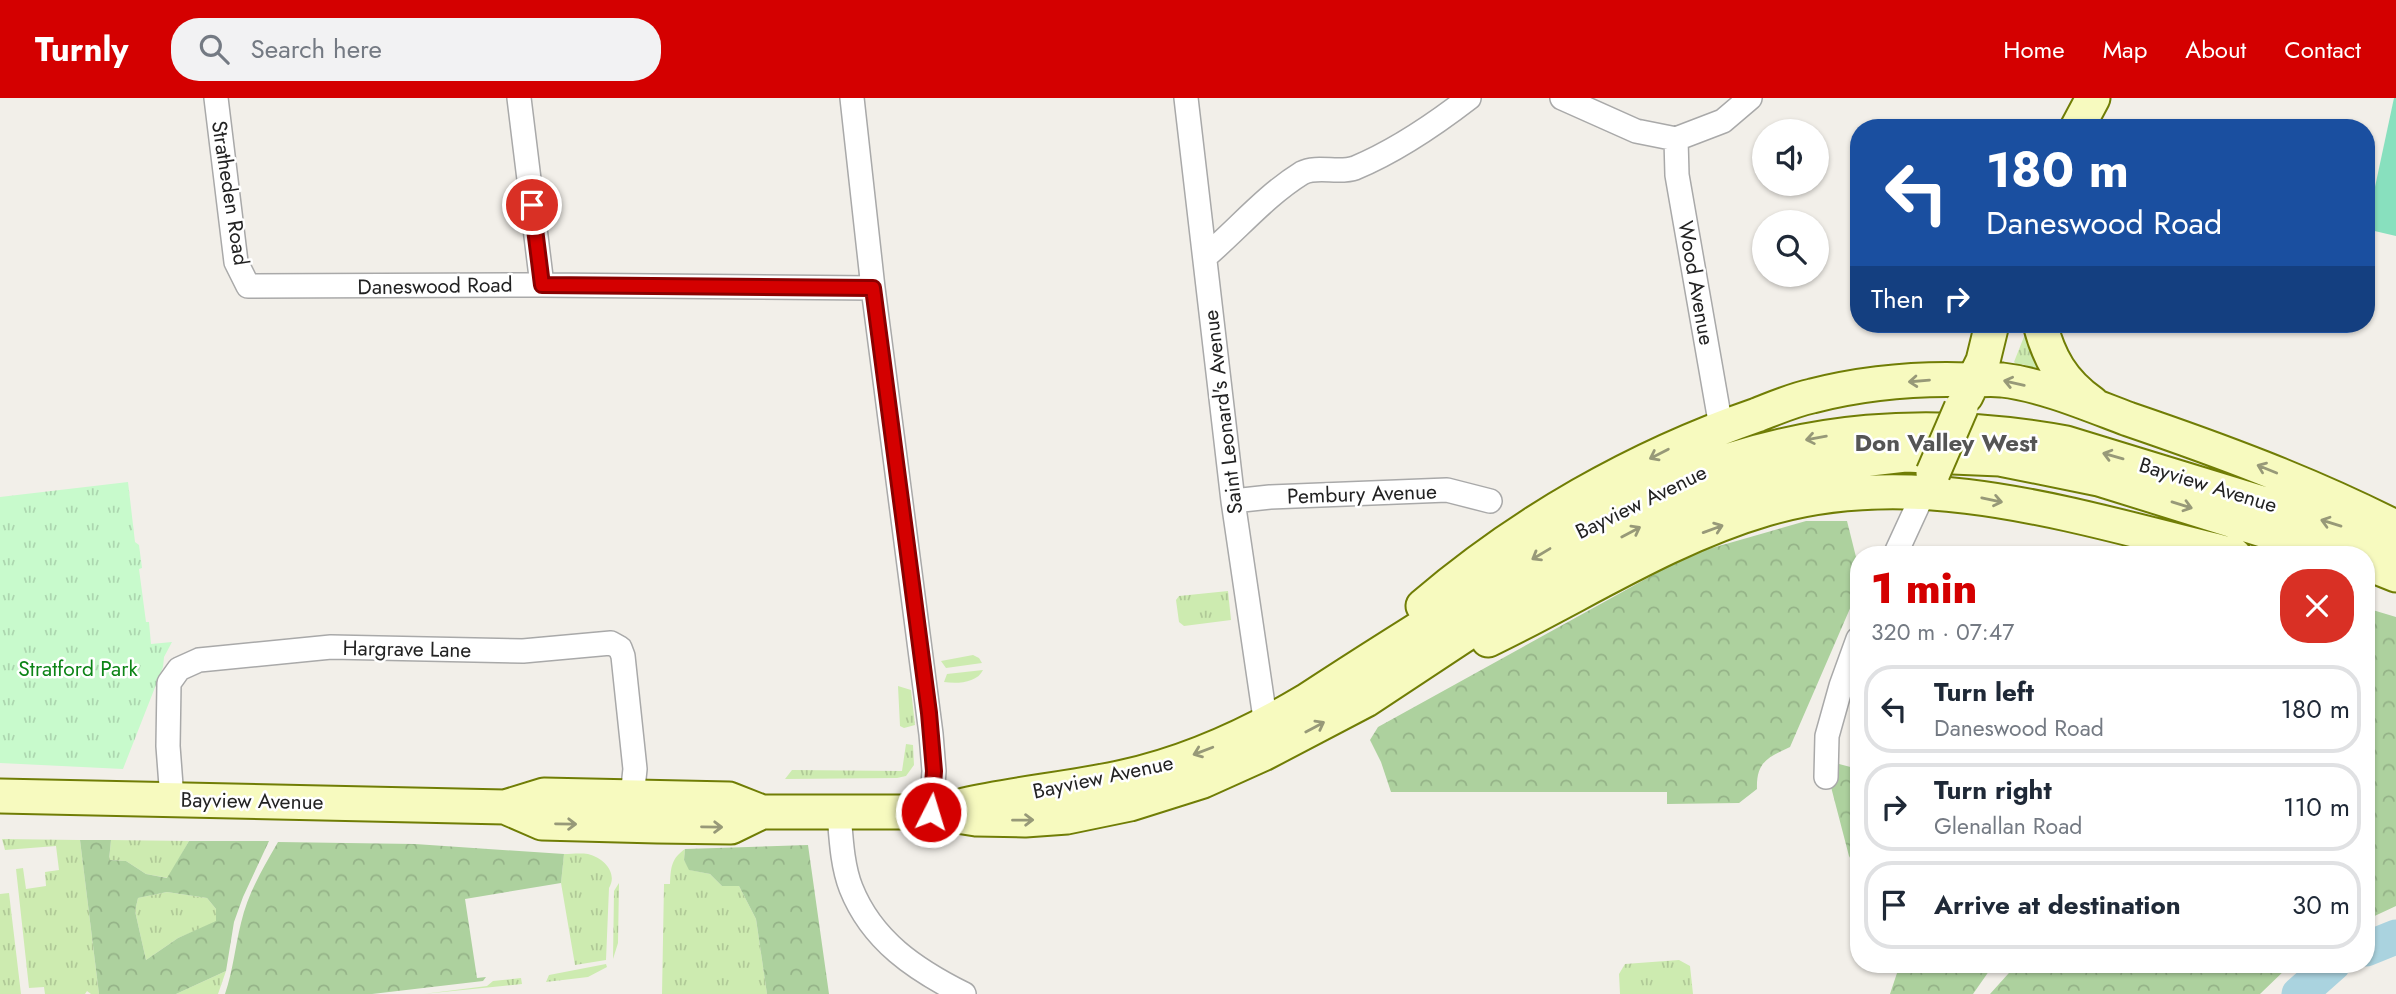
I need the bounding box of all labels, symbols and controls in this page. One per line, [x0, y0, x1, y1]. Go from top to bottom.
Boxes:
search box [171, 18, 661, 81]
text: Turnly [35, 26, 129, 73]
icon: search [195, 30, 233, 68]
text: Search here [251, 30, 382, 68]
text: Home [2003, 32, 2065, 67]
text: Map [2103, 32, 2147, 67]
text: About [2185, 32, 2246, 67]
text: Contact [2284, 32, 2361, 67]
street label: Stratheden Road [204, 118, 256, 268]
map controls [1752, 119, 1829, 287]
button: sound [1752, 119, 1829, 196]
text: 180 m [1986, 135, 2129, 205]
icon: left [1871, 147, 1962, 238]
pin [502, 175, 562, 235]
icon: arrive [513, 186, 551, 224]
text: Daneswood Road [1986, 200, 2222, 246]
button: search [1752, 210, 1829, 287]
street label: Wood Avenue [1670, 218, 1722, 348]
street label: Daneswood Road [357, 270, 513, 302]
text: Then [1871, 280, 1924, 318]
icon: right [1938, 280, 1976, 318]
street label: Saint Leonard's Avenue [1196, 308, 1250, 516]
one-way arrow [1908, 375, 1931, 388]
one-way arrow [2003, 376, 2026, 389]
district label: Don Valley West [1855, 425, 2038, 460]
one-way arrow [1805, 432, 1828, 445]
one-way arrow [1649, 448, 1670, 461]
one-way arrow [2103, 449, 2125, 462]
street label: Bayview Avenue [2135, 450, 2281, 520]
street label: Bayview Avenue [1570, 457, 1712, 547]
one-way arrow [2256, 462, 2278, 475]
street label: Pembury Avenue [1287, 476, 1438, 512]
one-way arrow [1980, 493, 2003, 507]
one-way arrow [2171, 500, 2193, 512]
one-way arrow [2320, 516, 2342, 529]
one-way arrow [1702, 522, 1724, 534]
one-way arrow [1620, 525, 1641, 539]
one-way arrow [1531, 548, 1551, 562]
text: 1 min [1871, 558, 1977, 619]
button: close [2280, 569, 2354, 643]
text: 320 m · 07:47 [1871, 615, 2014, 649]
street label: Hargrave Lane [342, 633, 472, 665]
park label: Stratford Park [18, 654, 138, 684]
text: Turn left [1934, 673, 2034, 711]
icon: left [1875, 690, 1913, 728]
text: 180 m [2280, 690, 2350, 728]
text: Daneswood Road [1934, 711, 2104, 745]
one-way arrow [1304, 720, 1325, 733]
one-way arrow [1193, 746, 1215, 759]
street label: Bayview Avenue [1030, 747, 1176, 807]
text: Turn right [1934, 771, 2052, 809]
position arrow [894, 775, 968, 849]
street label: Bayview Avenue [180, 785, 324, 817]
icon: right [1875, 788, 1913, 826]
text: 110 m [2283, 788, 2350, 826]
text: Glenallan Road [1934, 809, 2082, 843]
one-way arrow [1011, 813, 1034, 826]
one-way arrow [555, 817, 578, 830]
one-way arrow [700, 820, 723, 833]
icon: arrive [1875, 886, 1913, 924]
text: Arrive at destination [1934, 886, 2181, 924]
text: 30 m [2292, 886, 2350, 924]

